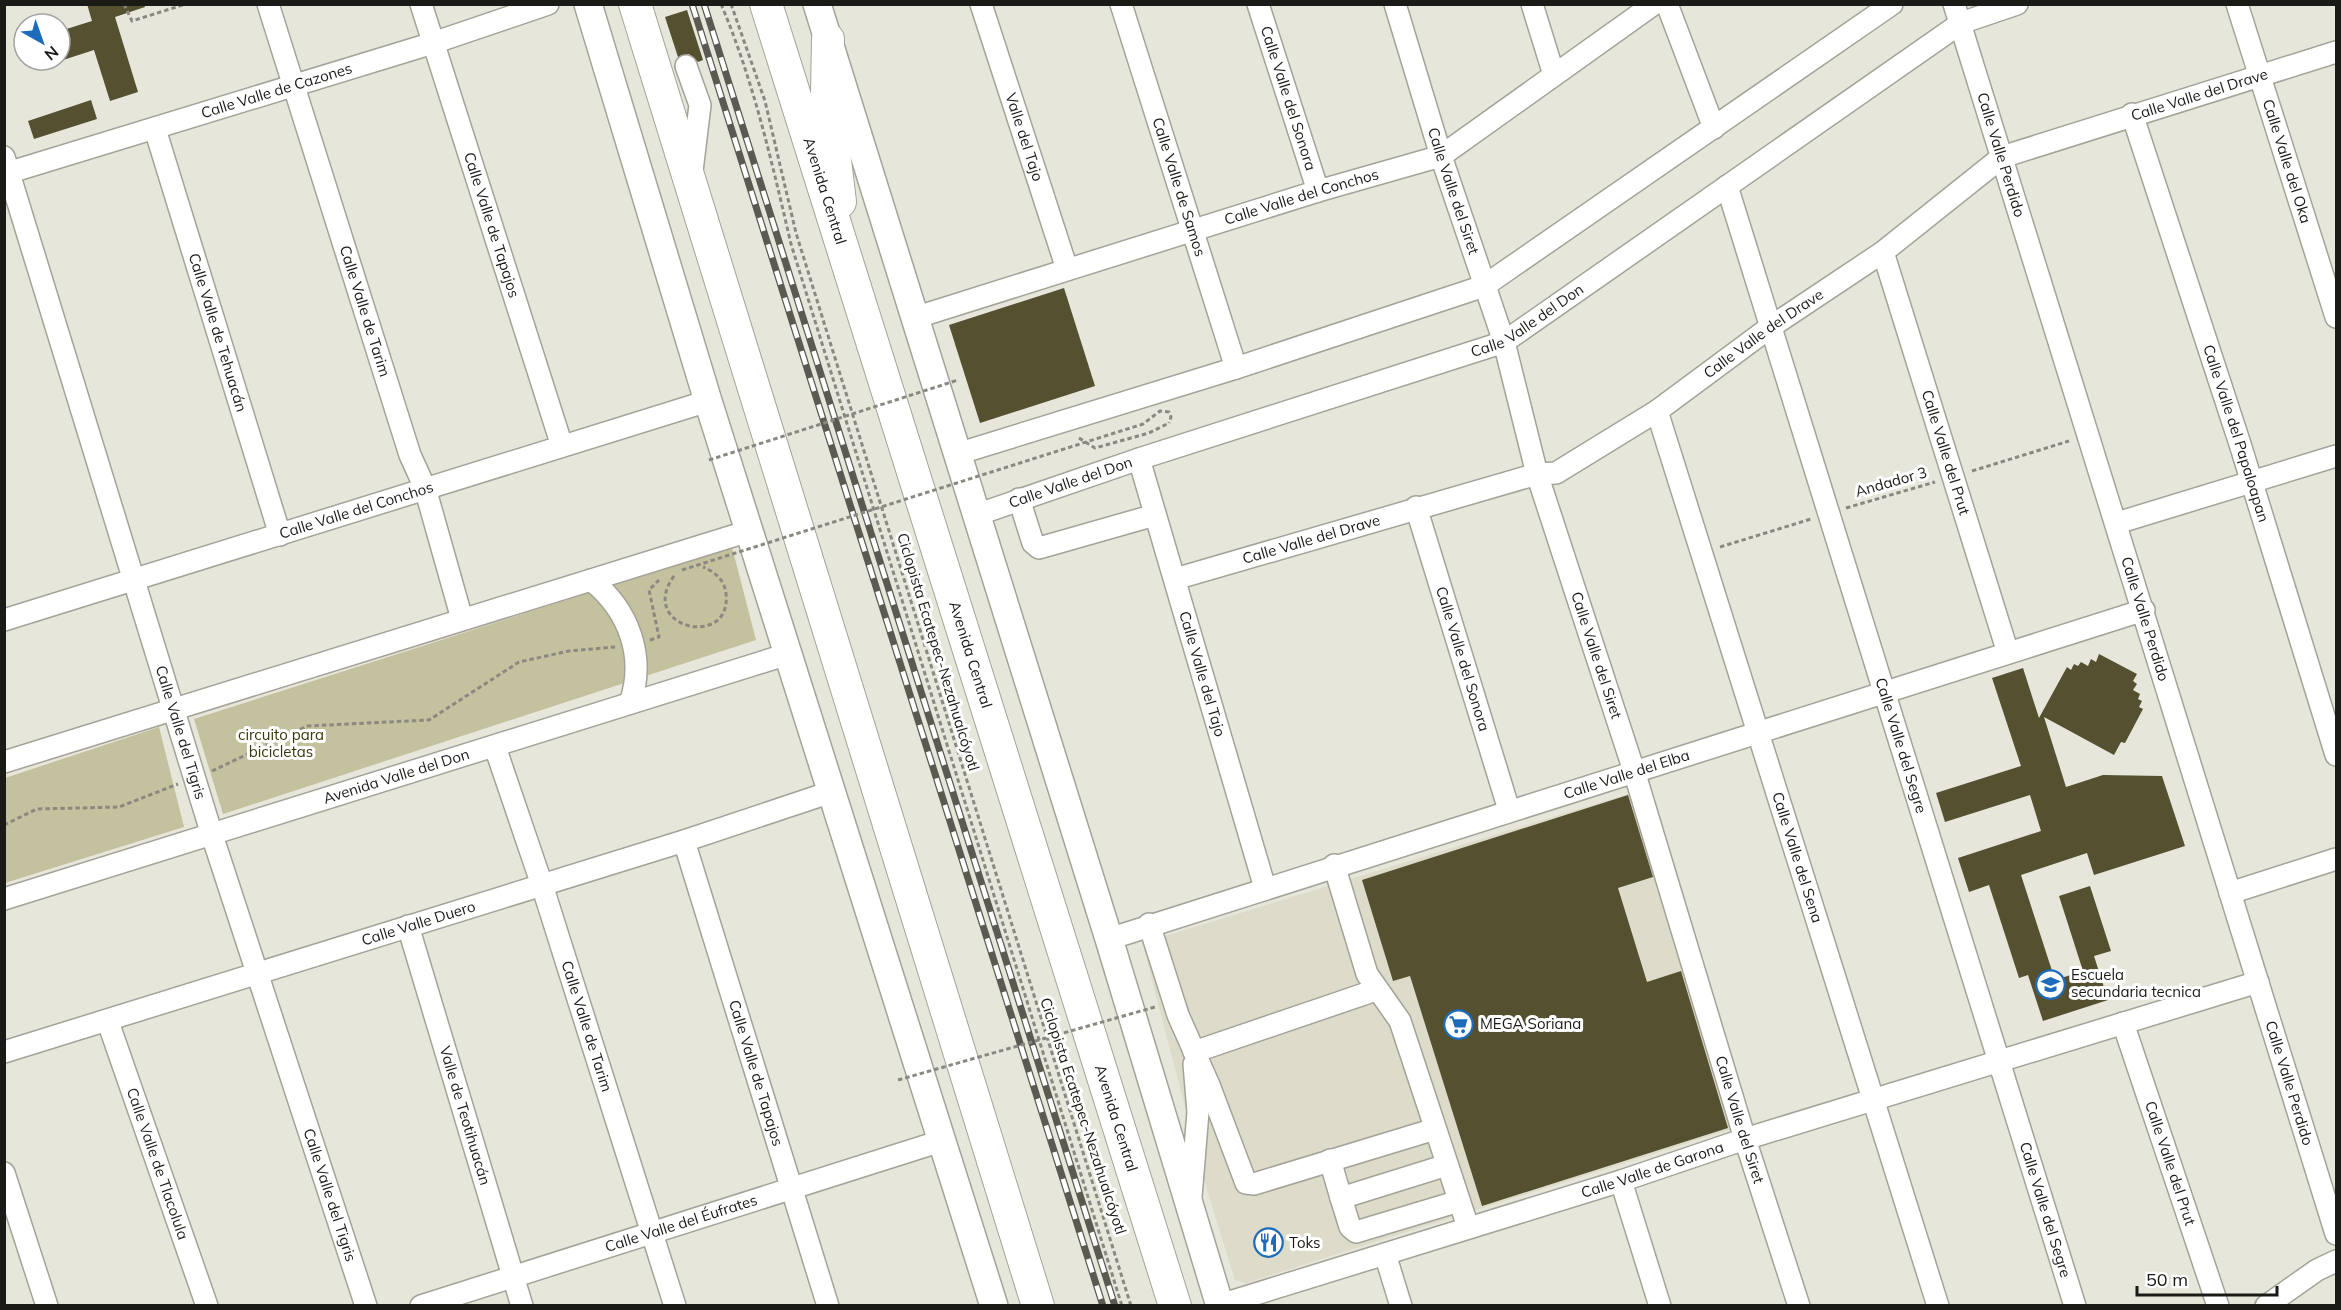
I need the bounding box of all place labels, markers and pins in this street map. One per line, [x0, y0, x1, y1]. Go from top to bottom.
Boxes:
place label: Escuela secundaria tecnica [2071, 965, 2201, 1001]
school or university icon: Escuela secundaria tecnica [2034, 968, 2066, 1000]
supermarket icon: MEGA Soriana [1443, 1008, 1475, 1040]
place label: MEGA Soriana [1480, 1014, 1581, 1033]
restaurant icon: Toks [1252, 1227, 1284, 1259]
place label: Toks [1289, 1233, 1321, 1252]

